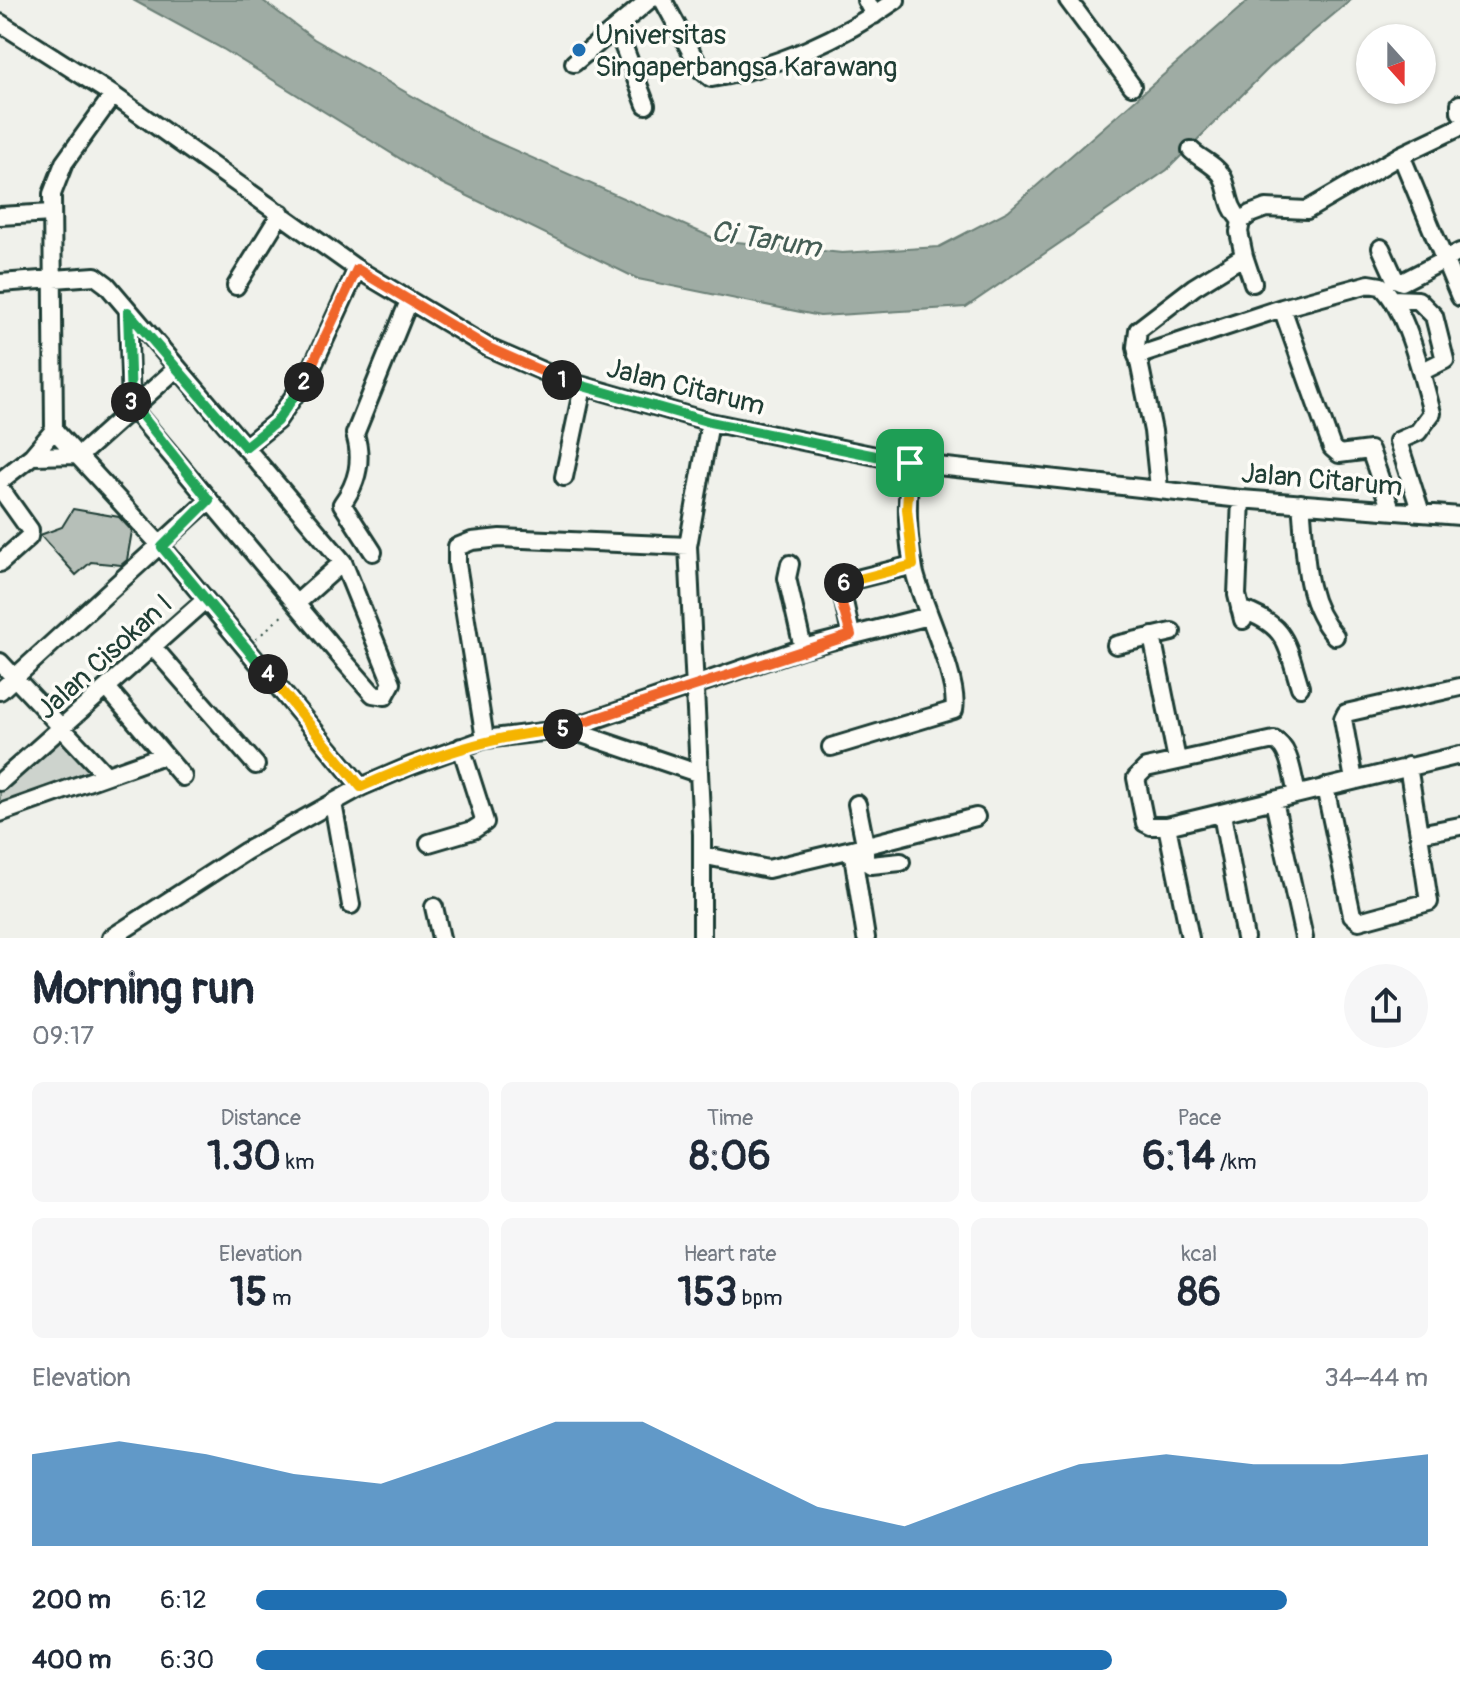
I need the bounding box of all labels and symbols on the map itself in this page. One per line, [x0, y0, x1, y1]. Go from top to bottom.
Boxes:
place label: Universitas Singaperbangsa Karawang [595, 18, 897, 85]
north arrow [1356, 24, 1436, 104]
marker: Universitas Singaperbangsa Karawang [570, 41, 588, 59]
water label: Ci Tarum [708, 213, 826, 267]
street label: Jalan Citarum [603, 351, 768, 424]
pin: 1 [542, 360, 582, 400]
pin: 2 [284, 362, 324, 402]
pin: 3 [111, 382, 151, 422]
pin [876, 429, 944, 497]
street label: Jalan Citarum [1240, 456, 1404, 505]
pin: 6 [824, 563, 864, 603]
street label: Jalan Cisokan I [30, 587, 180, 727]
pin: 4 [248, 654, 288, 694]
pin: 5 [543, 709, 583, 749]

